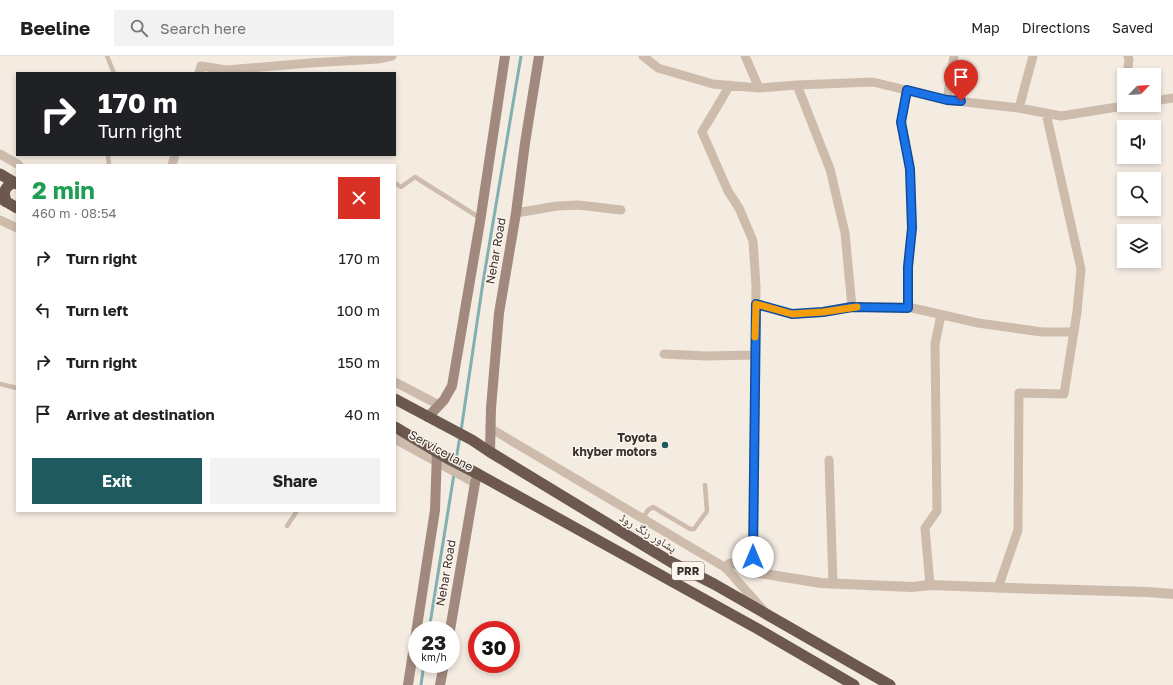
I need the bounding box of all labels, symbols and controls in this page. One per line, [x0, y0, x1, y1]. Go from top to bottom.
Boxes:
search box [114, 10, 394, 46]
text: Beeline [20, 16, 90, 39]
icon: search [128, 17, 150, 39]
text: Search here [160, 19, 246, 37]
text: Map [971, 19, 1000, 36]
text: Directions [1022, 19, 1090, 36]
text: Saved [1112, 19, 1153, 36]
pin [944, 60, 978, 101]
icon: arrive [950, 66, 972, 88]
north arrow [1117, 68, 1161, 112]
map controls [1117, 68, 1161, 268]
text: 170 m [98, 86, 177, 119]
icon: right [32, 88, 84, 140]
text: Turn right [98, 120, 182, 142]
button: sound [1117, 120, 1161, 164]
button: search [1117, 172, 1161, 216]
text: 2 min [32, 175, 95, 204]
button: close [338, 177, 380, 219]
text: 460 m · 08:54 [32, 205, 116, 221]
street label: Nehar Road [482, 216, 509, 285]
button: layers [1117, 224, 1161, 268]
icon: right [32, 247, 54, 269]
text: Turn right [66, 249, 137, 267]
text: 170 m [338, 249, 380, 267]
icon: left [32, 299, 54, 321]
text: Turn left [66, 301, 128, 319]
text: 100 m [337, 301, 380, 319]
icon: right [32, 351, 54, 373]
text: Turn right [66, 353, 137, 371]
text: 150 m [338, 353, 380, 371]
icon: arrive [32, 403, 54, 425]
text: Arrive at destination [66, 405, 215, 423]
text: 40 m [345, 405, 380, 423]
street label: Service lane [407, 427, 476, 474]
place label: Toyota khyber motors [573, 430, 657, 459]
marker: Toyota khyber motors [660, 440, 670, 450]
button: Exit [32, 458, 202, 504]
button: Share [210, 458, 380, 504]
street label: پشاور رنگ روڈ [617, 510, 680, 556]
position arrow [732, 536, 774, 578]
street label: Nehar Road [432, 538, 459, 607]
road number: PRR [672, 562, 704, 580]
speed limit sign: 30 [468, 621, 520, 673]
text: 23 [422, 630, 446, 654]
text: km/h [421, 651, 447, 663]

